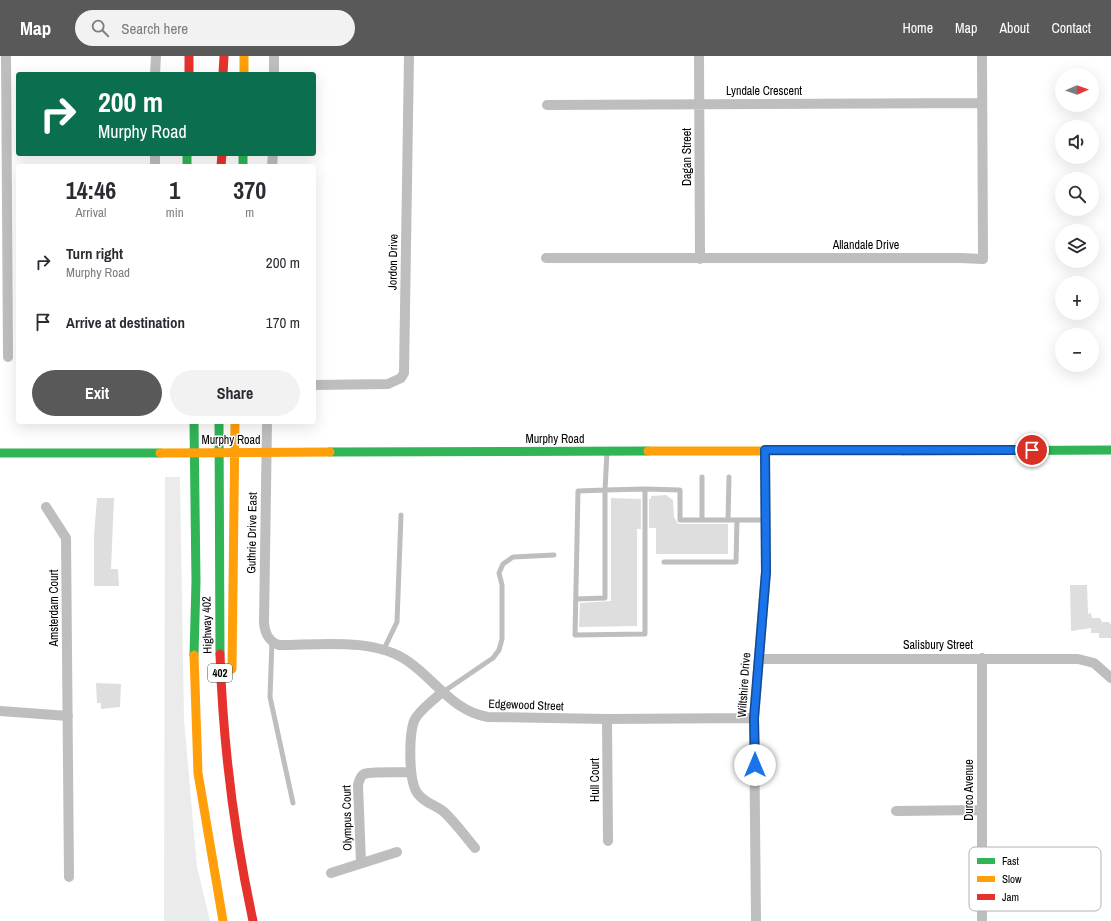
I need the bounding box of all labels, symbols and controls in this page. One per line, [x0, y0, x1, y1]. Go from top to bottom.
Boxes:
search box [75, 10, 355, 46]
text: Map [20, 15, 51, 41]
icon: search [89, 17, 111, 39]
text: Search here [121, 18, 188, 39]
text: Home [902, 19, 933, 37]
text: Map [955, 19, 977, 37]
text: About [999, 19, 1029, 37]
text: Contact [1051, 19, 1091, 37]
north arrow [1055, 68, 1099, 112]
map controls [1055, 68, 1099, 372]
text: 200 m [98, 83, 163, 121]
street label: Lyndale Crescent [726, 83, 802, 99]
icon: right [32, 88, 84, 140]
text: Murphy Road [98, 119, 187, 144]
button: sound [1055, 120, 1099, 164]
street label: Dagan Street [679, 128, 695, 186]
button: search [1055, 172, 1099, 216]
text: 14:46 [66, 174, 116, 206]
text: 1 [169, 174, 180, 206]
text: 370 [233, 174, 266, 206]
text: Arrival [76, 204, 106, 221]
text: min [166, 204, 184, 221]
text: m [245, 204, 254, 221]
button: layers [1055, 224, 1099, 268]
street label: Jordon Drive [385, 234, 401, 290]
street label: Allandale Drive [832, 237, 899, 253]
text: Turn right [66, 243, 123, 264]
icon: right [32, 251, 54, 273]
text: 200 m [266, 252, 300, 273]
text: Murphy Road [66, 264, 130, 281]
button: + [1055, 276, 1099, 320]
icon: arrive [32, 311, 54, 333]
text: Arrive at destination [66, 312, 185, 333]
text: 170 m [266, 312, 300, 333]
button: − [1055, 328, 1099, 372]
button: Exit [32, 370, 162, 416]
button: Share [170, 370, 300, 416]
street label: Murphy Road [525, 431, 585, 447]
street label: Murphy Road [201, 432, 261, 448]
pin [1015, 433, 1049, 467]
icon: arrive [1021, 439, 1043, 461]
street label: Guthrie Drive East [243, 492, 261, 574]
street label: Amsterdam Court [46, 569, 62, 648]
street label: Highway 402 [199, 596, 215, 654]
street label: Salisbury Street [903, 637, 973, 653]
street label: Wiltshire Drive [734, 652, 754, 718]
road number: 402 [208, 664, 232, 682]
street label: Edgewood Street [488, 696, 564, 714]
position arrow [734, 744, 776, 786]
street label: Hull Court [587, 758, 603, 802]
street label: Durco Avenue [961, 759, 977, 821]
street label: Olympus Court [338, 785, 356, 851]
legend [969, 847, 1101, 911]
text: Fast [1002, 854, 1020, 868]
text: Slow [1002, 872, 1022, 886]
text: Jam [1002, 890, 1019, 904]

